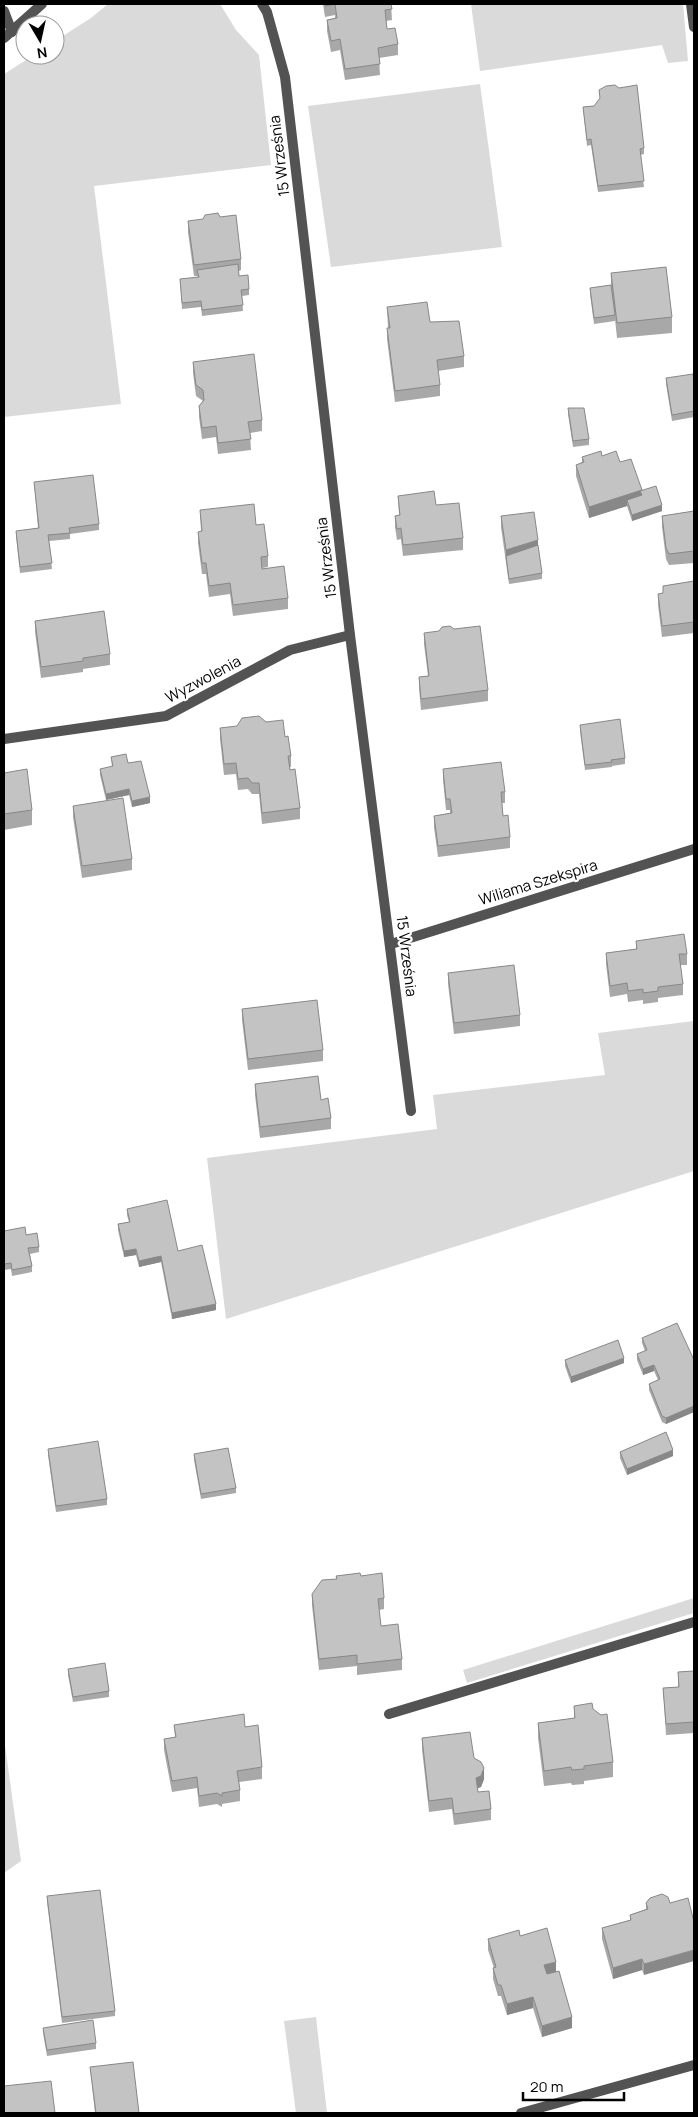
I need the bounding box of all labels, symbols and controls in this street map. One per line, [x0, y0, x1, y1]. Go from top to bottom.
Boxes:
north arrow [15, 15, 65, 65]
text: N [36, 43, 49, 64]
street label: 15 Września [264, 114, 294, 198]
street label: 15 Września [311, 516, 341, 600]
street label: Wyzwolenia [162, 650, 244, 708]
street label: Wiliama Szekspira [476, 854, 600, 910]
street label: 15 Września [392, 914, 422, 998]
scale bar [523, 2070, 624, 2102]
text: 20 m [530, 2076, 563, 2097]

